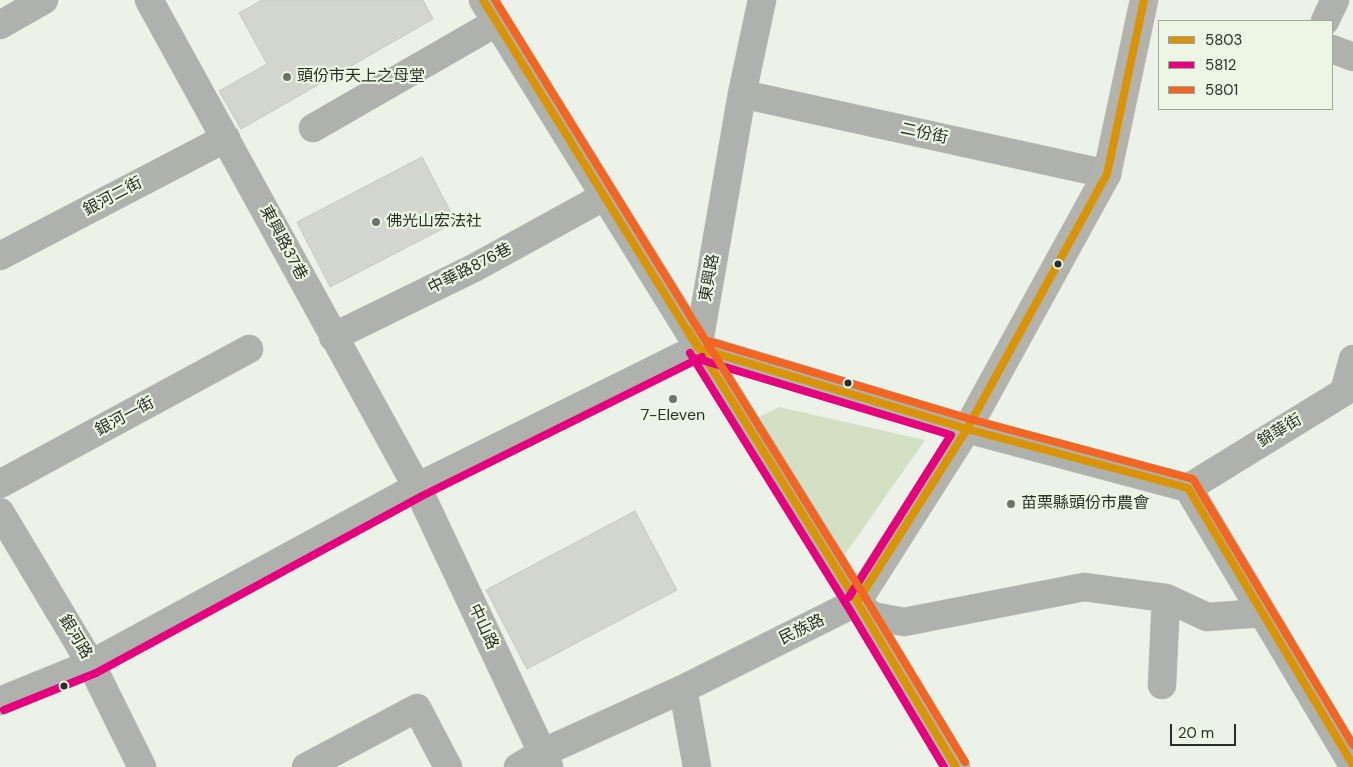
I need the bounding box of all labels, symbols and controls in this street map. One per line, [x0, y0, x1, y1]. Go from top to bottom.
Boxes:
legend [1158, 20, 1333, 110]
text: 5803 [1205, 30, 1242, 50]
text: 5812 [1205, 55, 1236, 75]
place label: 頭份市天上之母堂 [297, 67, 425, 87]
marker: 頭份市天上之母堂 [281, 71, 293, 83]
text: 5801 [1205, 80, 1238, 100]
street label: 二份街 [899, 120, 949, 148]
street label: 銀河二街 [80, 174, 146, 220]
street label: 東興路37巷 [255, 202, 311, 284]
place label: 佛光山宏法社 [386, 212, 482, 232]
marker: 佛光山宏法社 [370, 216, 382, 228]
street label: 中華路876巷 [425, 240, 515, 298]
street label: 東興路 [696, 253, 724, 303]
unlabelled marker [1053, 259, 1063, 269]
unlabelled marker [843, 378, 853, 388]
marker: 7-Eleven [667, 393, 679, 405]
street label: 銀河一街 [92, 394, 158, 440]
place label: 7-Eleven [641, 406, 705, 426]
street label: 錦華街 [1254, 410, 1306, 452]
place label: 苗栗縣頭份市農會 [1021, 494, 1149, 514]
marker: 苗栗縣頭份市農會 [1005, 498, 1017, 510]
street label: 中山路 [464, 601, 502, 653]
street label: 銀河路 [54, 611, 96, 663]
street label: 民族路 [776, 611, 828, 649]
unlabelled marker [59, 681, 69, 691]
scale bar [1173, 714, 1239, 746]
text: 20 m [1178, 723, 1214, 743]

